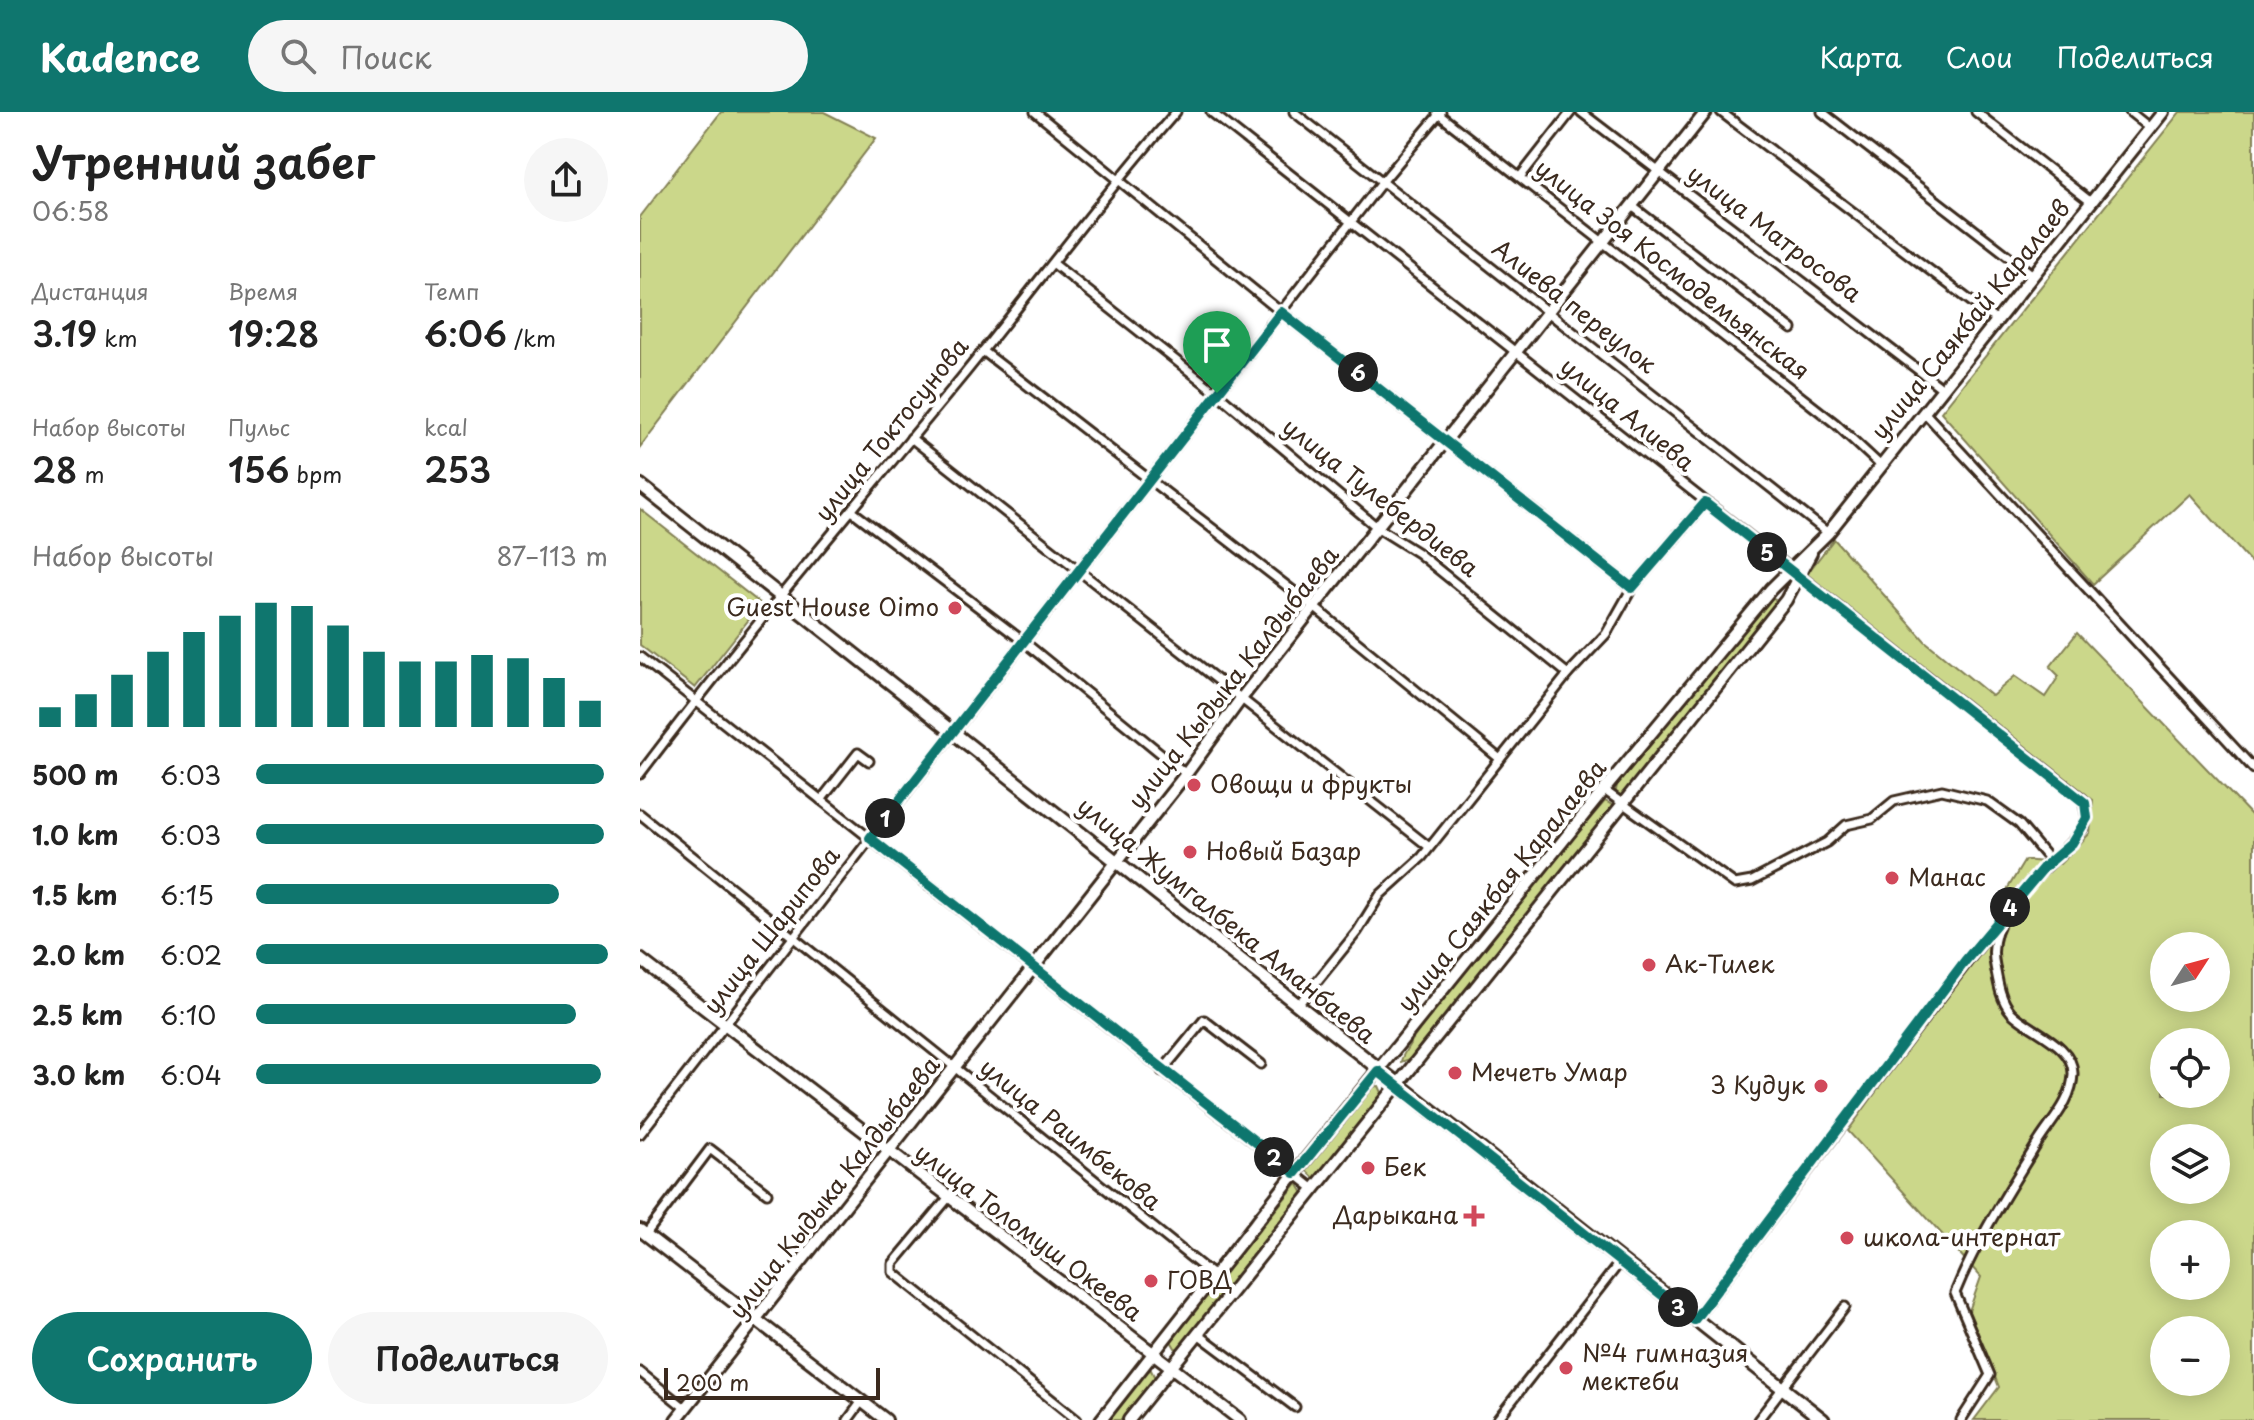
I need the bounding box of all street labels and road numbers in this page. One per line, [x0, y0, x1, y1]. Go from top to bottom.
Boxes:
street label: улица Зоя Космодемьянская [1528, 149, 1818, 387]
street label: улица Матросова [1680, 155, 1870, 310]
street label: улица Саякбай Каралаев [1861, 191, 2078, 447]
street label: Алиева переулок [1485, 230, 1666, 382]
street label: улица Токтосунова [805, 329, 976, 528]
street label: улица Алиева [1553, 348, 1703, 479]
street label: улица Тулебердиева [1275, 408, 1487, 585]
street label: улица Кыдыка Калдыбаева [1118, 538, 1347, 816]
street label: улица Саякбая Каралаева [1387, 751, 1614, 1019]
street label: улица Жумгалбека Аманбаева [1070, 787, 1384, 1051]
street label: улица Шарипова [693, 838, 848, 1021]
street label: улица Кыдыка Калдыбаева [719, 1048, 948, 1326]
street label: улица Раимбекова [973, 1049, 1170, 1218]
street label: улица Толомуш Океева [908, 1134, 1151, 1329]

